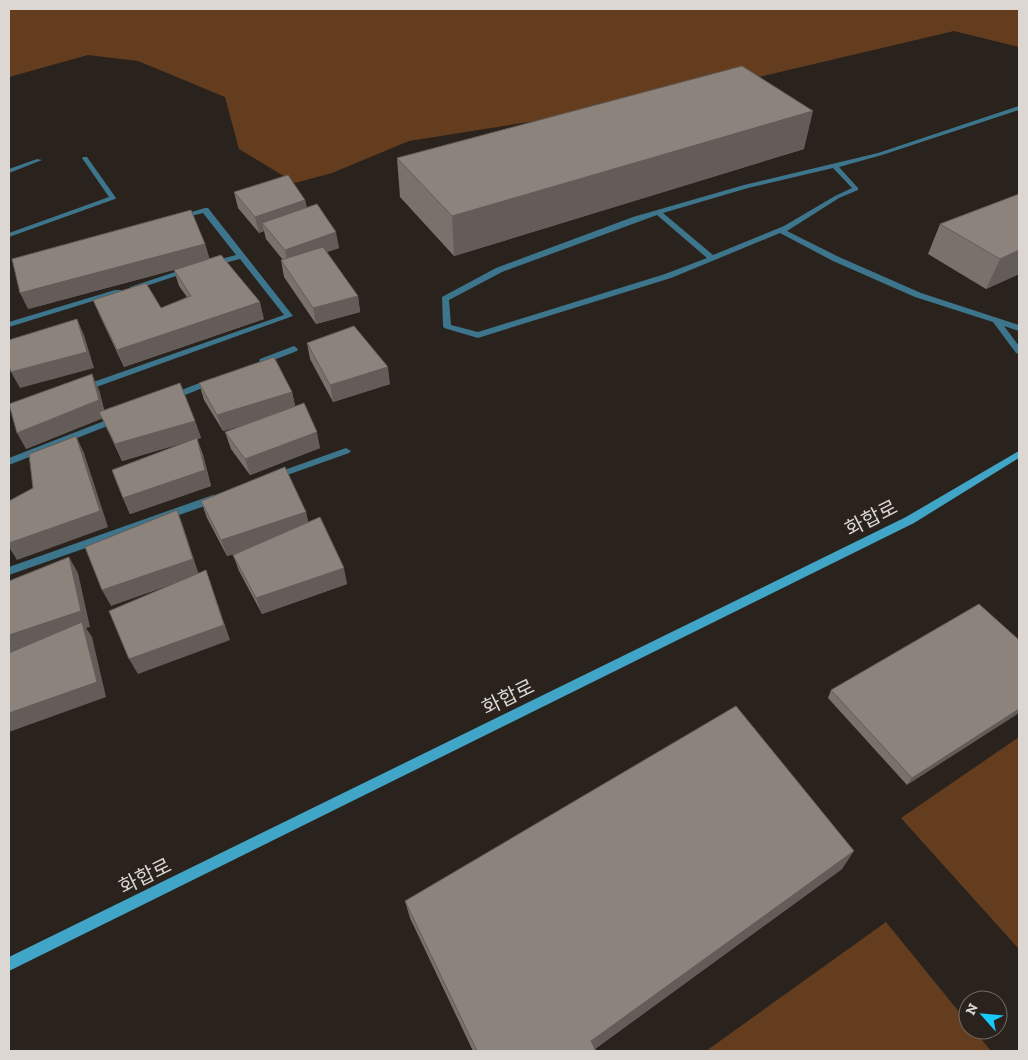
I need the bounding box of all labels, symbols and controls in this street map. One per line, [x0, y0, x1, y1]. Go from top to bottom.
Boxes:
street label: 화합로 [841, 495, 901, 541]
street label: 화합로 [478, 674, 538, 720]
street label: 화합로 [115, 853, 175, 899]
north arrow [958, 990, 1008, 1040]
text: N [962, 1000, 982, 1018]

